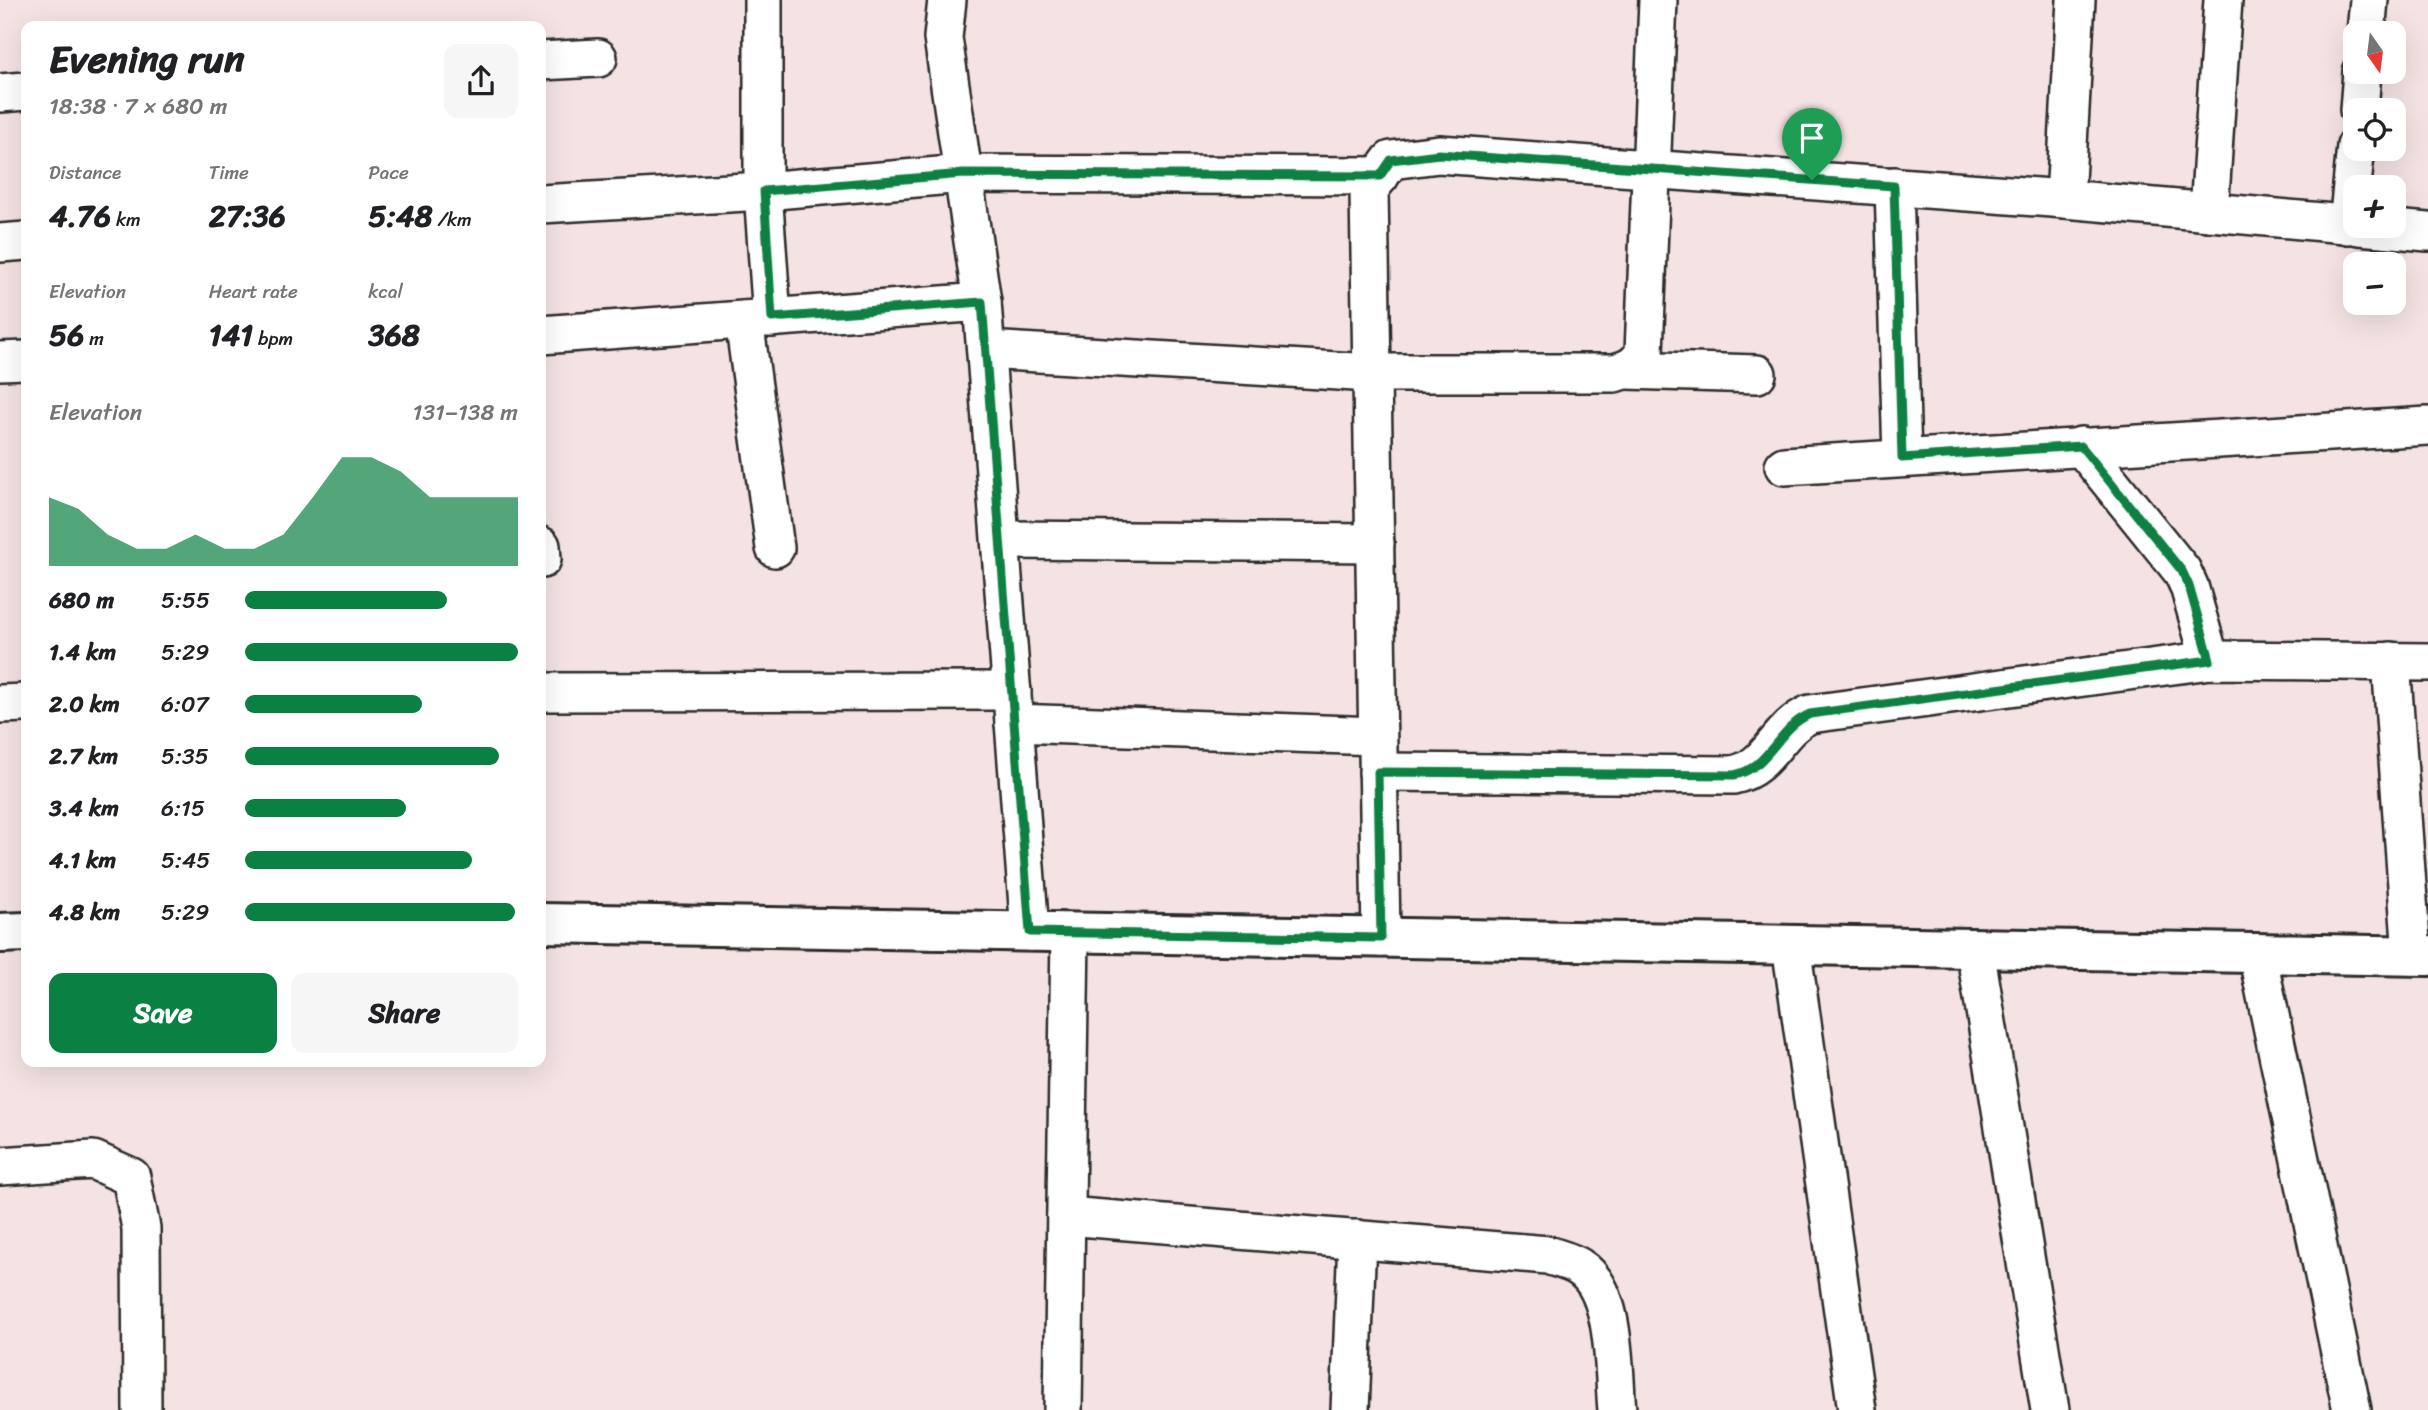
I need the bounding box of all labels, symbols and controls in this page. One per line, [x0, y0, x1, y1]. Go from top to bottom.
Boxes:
north arrow [2343, 21, 2406, 84]
map controls [2343, 21, 2406, 315]
text: Evening run [49, 26, 245, 93]
button: share [444, 44, 518, 118]
text: 18:38 · 7 × 680 m [49, 86, 227, 127]
button: locate [2343, 98, 2406, 161]
pin [1782, 108, 1842, 180]
icon: arrive [1793, 119, 1831, 157]
text: Distance [49, 156, 121, 189]
text: Time [209, 156, 249, 189]
text: Pace [368, 156, 409, 189]
button: + [2343, 175, 2406, 238]
text: 4.76 [49, 189, 111, 243]
text: 27:36 [209, 189, 286, 243]
text: 5:48 [368, 189, 433, 243]
text: km [111, 203, 141, 236]
text: /km [433, 203, 472, 236]
button: − [2343, 252, 2406, 315]
text: Elevation [49, 275, 126, 308]
text: Heart rate [209, 275, 298, 308]
text: kcal [368, 275, 403, 308]
text: 56 [49, 308, 84, 362]
text: 141 [209, 308, 253, 362]
text: 368 [368, 308, 420, 362]
text: m [84, 322, 104, 355]
text: bpm [253, 322, 293, 355]
text: Elevation [49, 392, 142, 433]
text: 131–138 m [413, 392, 518, 433]
text: 680 m [49, 580, 114, 621]
text: 5:55 [161, 580, 210, 621]
text: 1.4 km [49, 632, 116, 673]
text: 5:29 [161, 632, 209, 673]
text: 2.0 km [49, 684, 120, 725]
text: 6:07 [161, 684, 209, 725]
text: 2.7 km [49, 736, 118, 777]
text: 5:35 [161, 736, 209, 777]
text: 3.4 km [49, 788, 119, 829]
text: 6:15 [161, 788, 205, 829]
text: 4.1 km [49, 840, 116, 881]
text: 5:45 [161, 840, 210, 881]
text: 4.8 km [49, 892, 120, 933]
text: 5:29 [161, 892, 209, 933]
button: Save [49, 973, 277, 1053]
button: Share [291, 973, 518, 1053]

